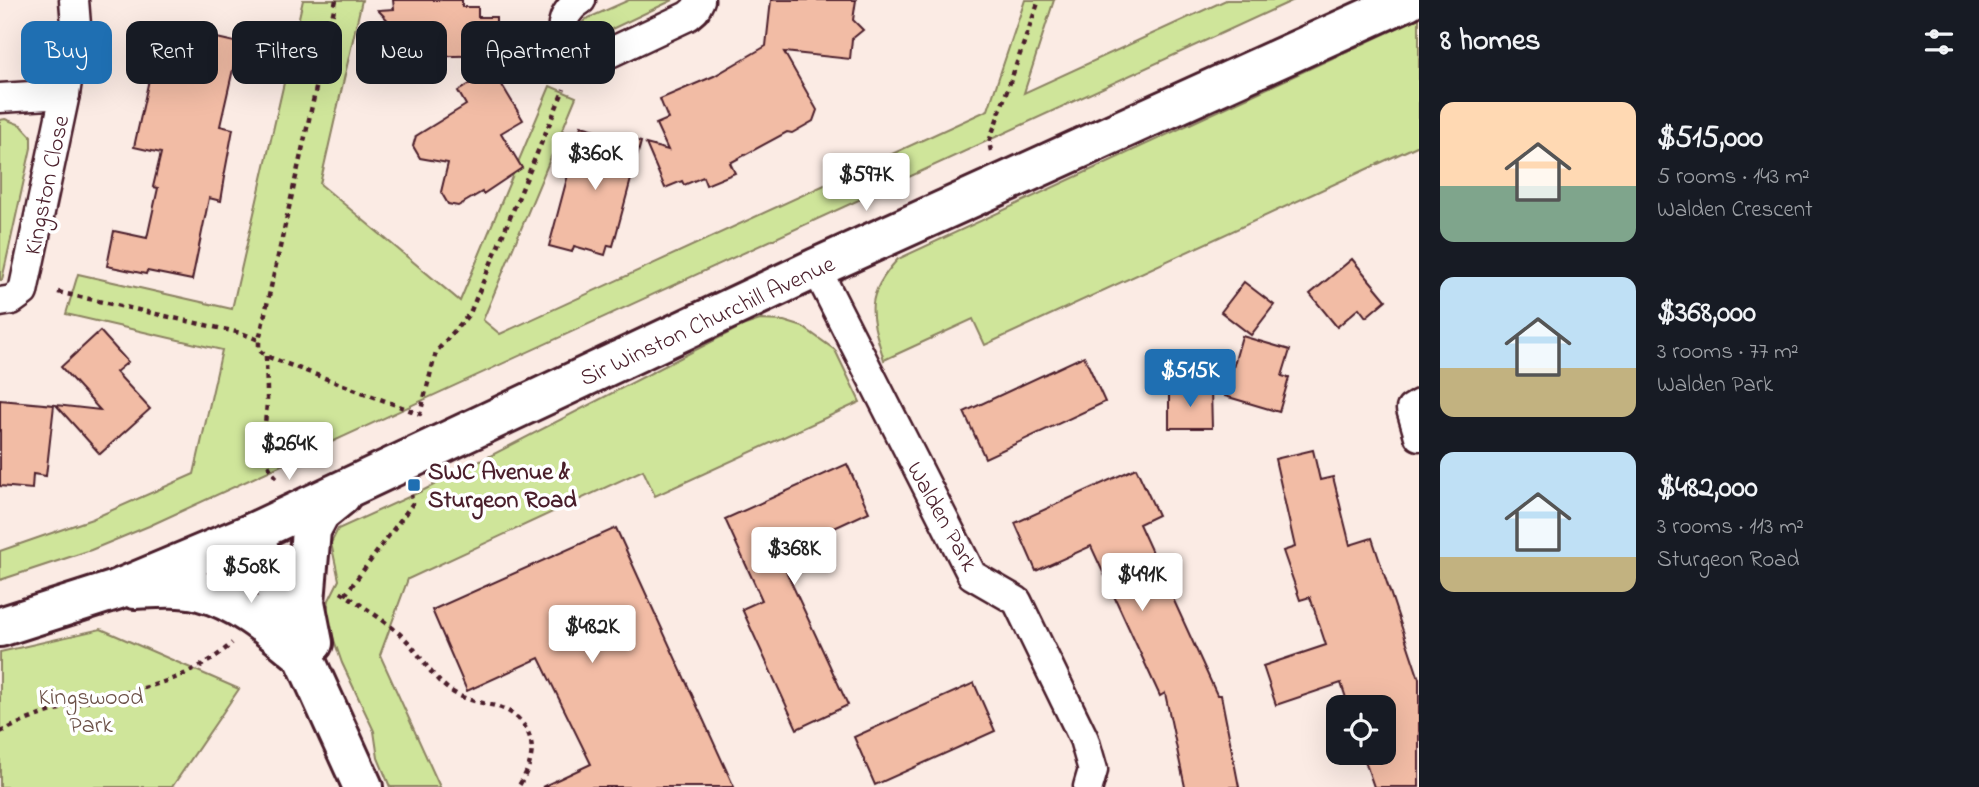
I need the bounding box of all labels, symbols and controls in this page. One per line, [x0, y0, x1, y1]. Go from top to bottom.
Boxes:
text: 8 homes [1440, 20, 1541, 64]
chip: Buy [21, 21, 112, 84]
chip: Rent [126, 21, 218, 84]
chip: Filters [232, 21, 342, 84]
chip: New [356, 21, 447, 84]
chip: Apartment [461, 21, 615, 84]
icon: filters [1920, 23, 1958, 61]
street label: Kingston Close [17, 112, 80, 259]
text: $515,000 [1657, 117, 1763, 161]
icon: home [1496, 130, 1580, 214]
pin: $360K [546, 132, 644, 192]
text: $360K [568, 138, 622, 171]
pin: $597K [817, 154, 915, 213]
text: $597K [839, 159, 893, 192]
text: 5 rooms · 143 m² [1657, 161, 1810, 194]
text: Walden Crescent [1657, 194, 1813, 227]
street label: Sir Winston Churchill Avenue [575, 248, 841, 397]
text: $368,000 [1657, 292, 1756, 336]
icon: home [1496, 305, 1580, 389]
text: 3 rooms · 77 m² [1657, 336, 1799, 369]
pin: $515K [1141, 350, 1239, 409]
text: $515K [1161, 355, 1219, 388]
text: Walden Park [1657, 369, 1773, 402]
pin: $264K [240, 422, 338, 482]
text: $264K [261, 428, 317, 461]
place label: SWC Avenue & Sturgeon Road [428, 456, 577, 520]
street label: Walden Park [896, 456, 986, 579]
text: $482,000 [1657, 467, 1758, 511]
marker: SWC Avenue & Sturgeon Road [406, 477, 422, 493]
icon: home [1496, 480, 1580, 564]
text: 3 rooms · 113 m² [1657, 511, 1804, 544]
pin: $368K [745, 528, 843, 587]
text: $368K [767, 533, 821, 566]
text: Sturgeon Road [1657, 544, 1799, 577]
pin: $508K [202, 546, 300, 605]
text: $508K [223, 551, 279, 584]
pin: $491K [1093, 554, 1191, 613]
text: $491K [1118, 559, 1166, 592]
pin: $482K [543, 606, 641, 665]
text: $482K [565, 611, 619, 644]
park label: Kingswood Park [39, 681, 144, 744]
map controls [1326, 695, 1396, 765]
button: locate [1326, 695, 1396, 765]

